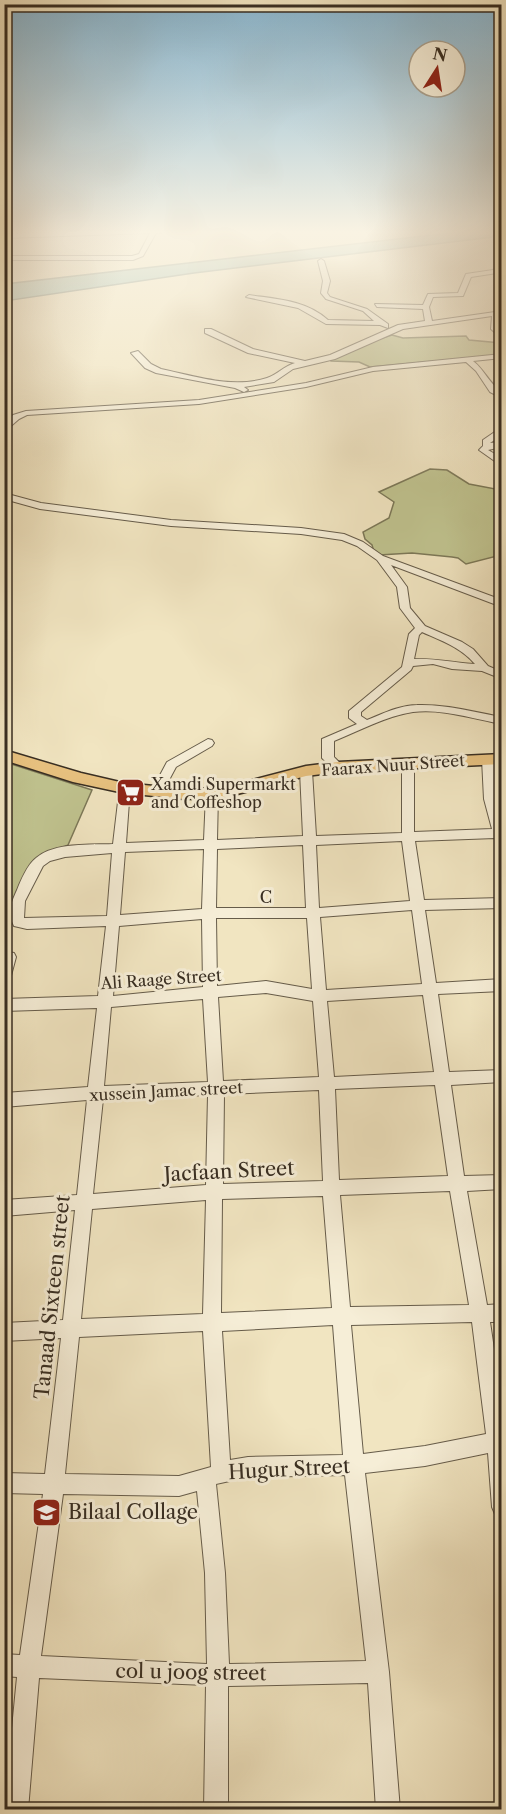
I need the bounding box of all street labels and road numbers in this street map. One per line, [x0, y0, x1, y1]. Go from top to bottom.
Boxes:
street label: Faarax Nuur Street [321, 750, 466, 780]
street label: C [260, 887, 272, 907]
street label: Ali Raage Street [99, 965, 223, 993]
street label: xussein Jamac street [89, 1077, 244, 1105]
street label: Jacfaan Street [160, 1156, 295, 1187]
street label: Tanaad Sixteen street [29, 1194, 75, 1400]
street label: Hugur Street [227, 1454, 351, 1484]
street label: col u joog street [115, 1659, 267, 1685]

